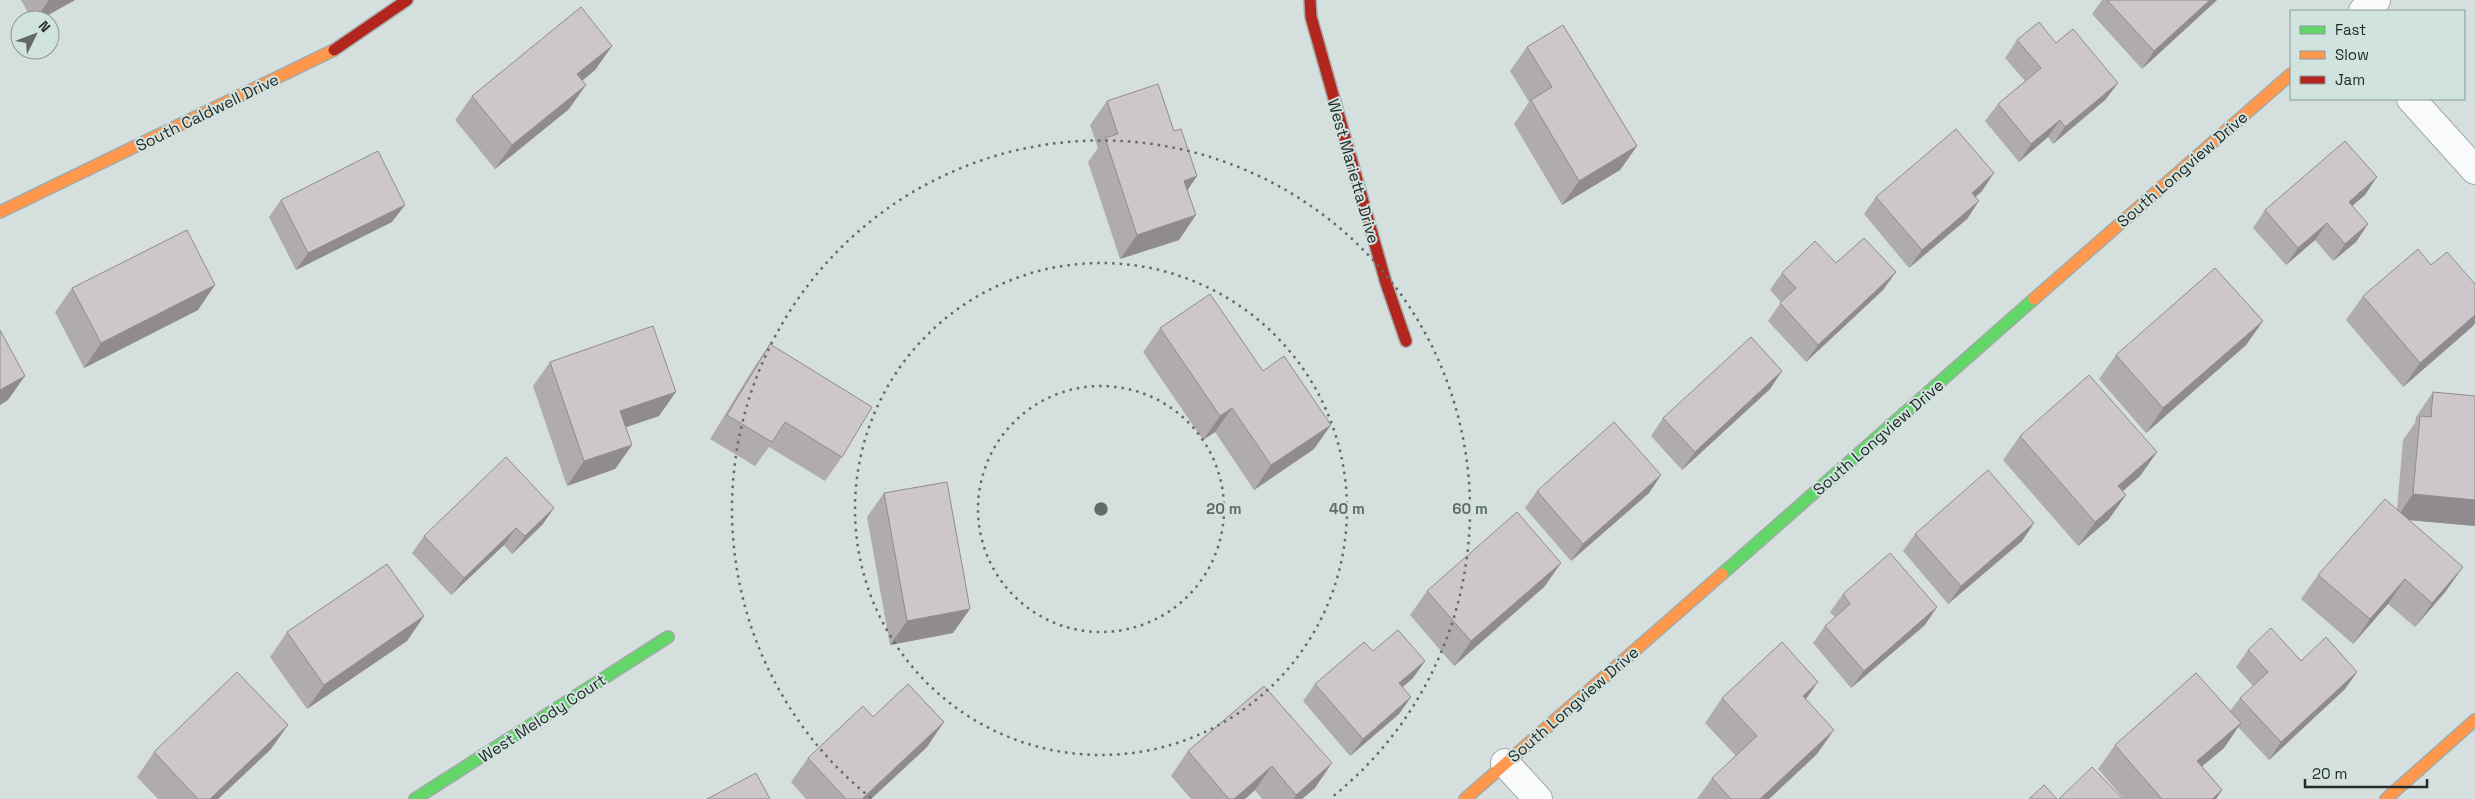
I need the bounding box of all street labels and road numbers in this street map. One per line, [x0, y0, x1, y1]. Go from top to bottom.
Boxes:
street label: South Caldwell Drive [132, 69, 282, 156]
street label: West Marietta Drive [1323, 96, 1384, 246]
street label: South Longview Drive [2113, 107, 2252, 232]
street label: South Longview Drive [1809, 375, 1948, 500]
street label: South Longview Drive [1504, 642, 1643, 767]
street label: West Melody Court [475, 669, 610, 767]

